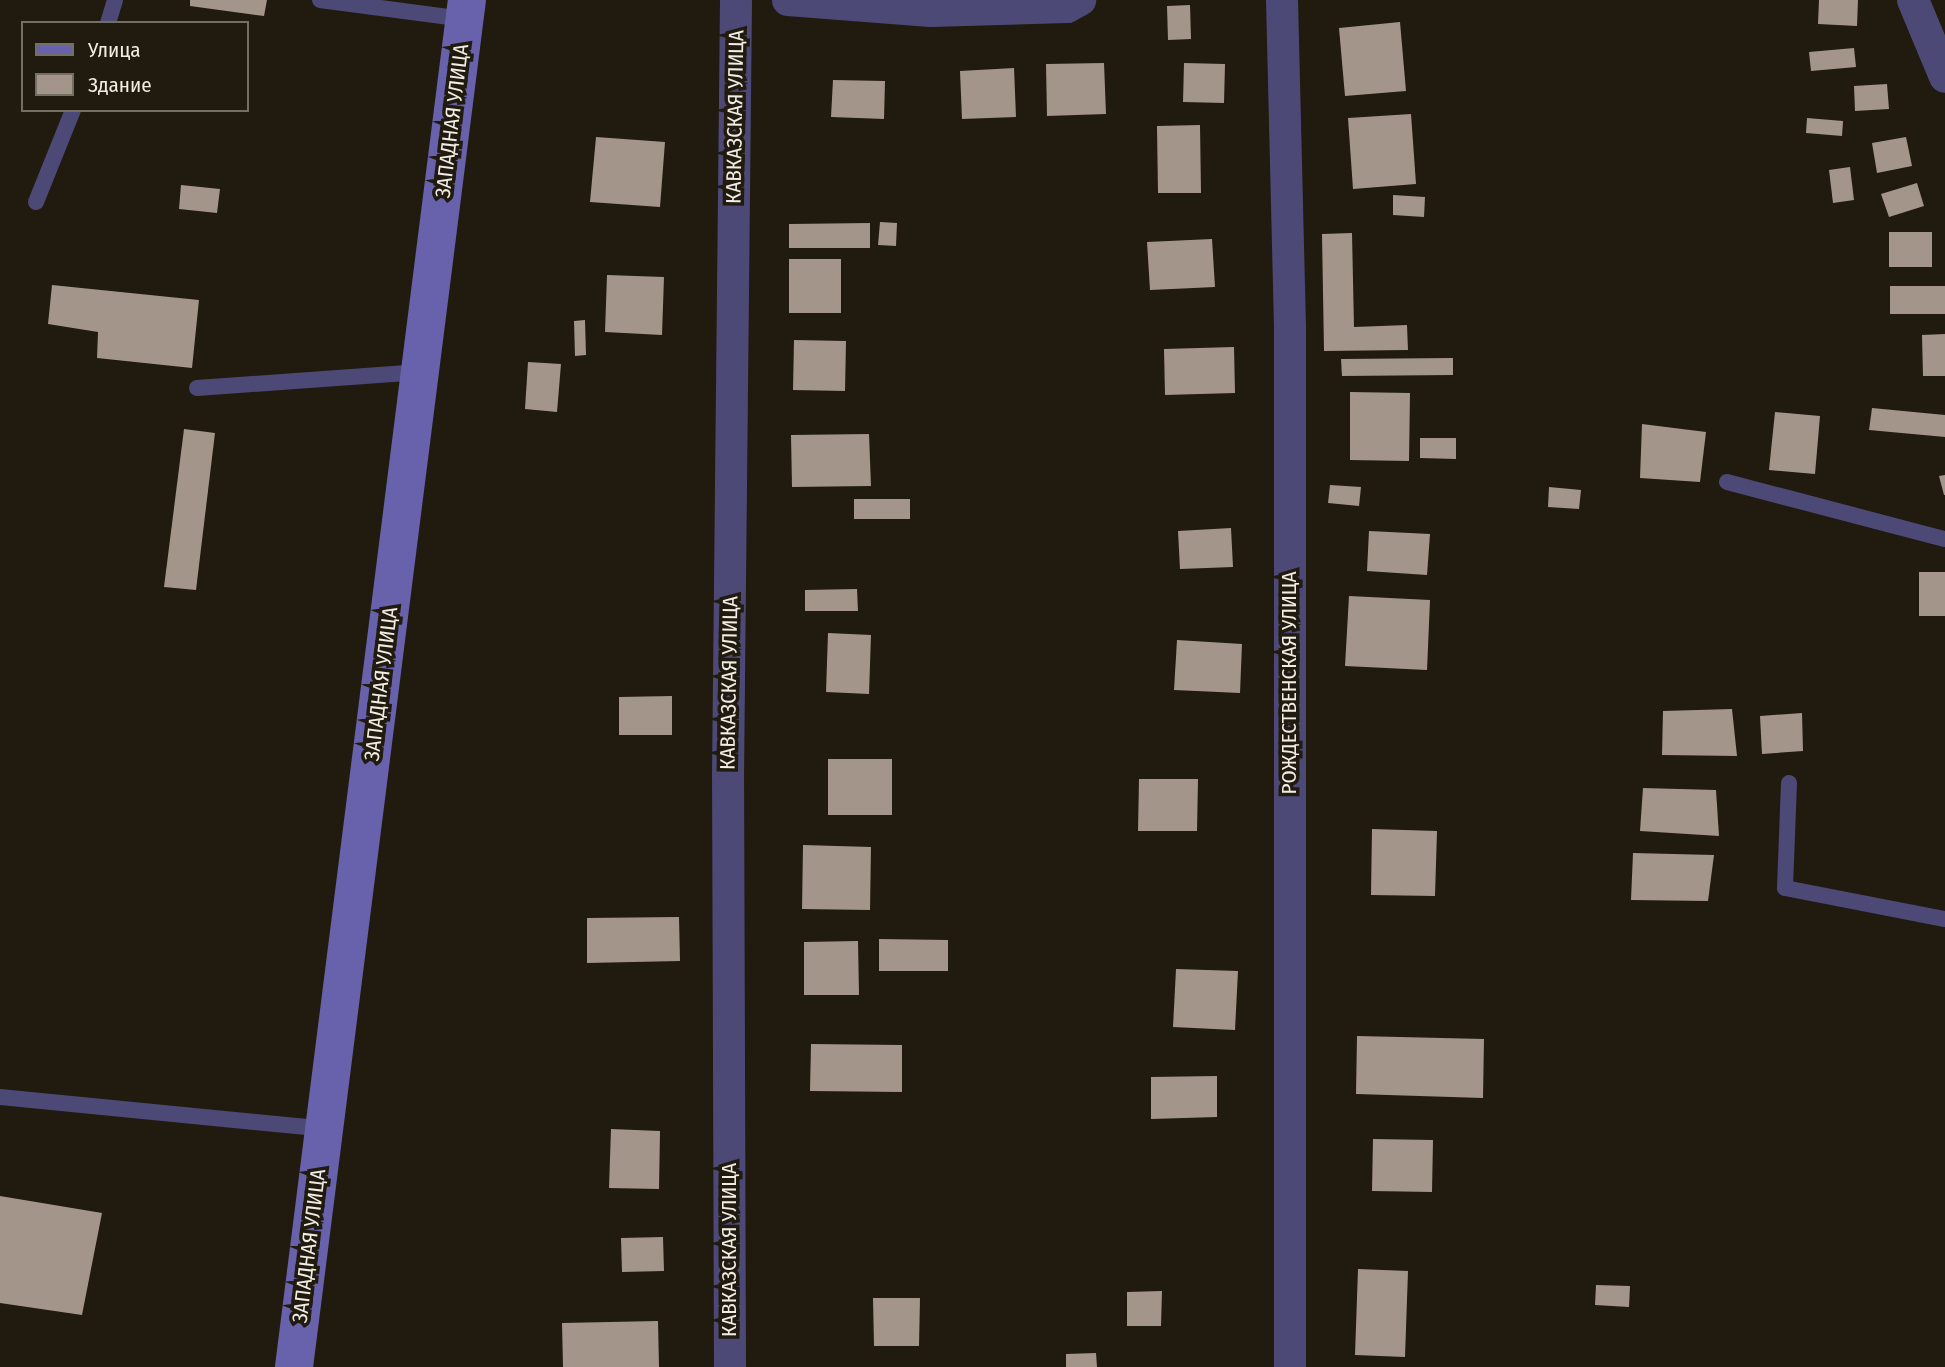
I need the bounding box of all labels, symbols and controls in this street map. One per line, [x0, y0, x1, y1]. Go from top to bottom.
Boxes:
legend [21, 21, 248, 112]
street label: КАВКАЗСКАЯ УЛИЦА [721, 30, 749, 204]
text: Улица [88, 37, 141, 63]
street label: ЗАПАДНАЯ УЛИЦА [430, 43, 474, 199]
text: Здание [88, 72, 152, 98]
street label: РОЖДЕСТВЕНСКАЯ УЛИЦА [1276, 572, 1302, 794]
street label: КАВКАЗСКАЯ УЛИЦА [715, 596, 743, 770]
street label: ЗАПАДНАЯ УЛИЦА [359, 606, 403, 762]
street label: КАВКАЗСКАЯ УЛИЦА [716, 1163, 742, 1337]
street label: ЗАПАДНАЯ УЛИЦА [287, 1168, 331, 1324]

